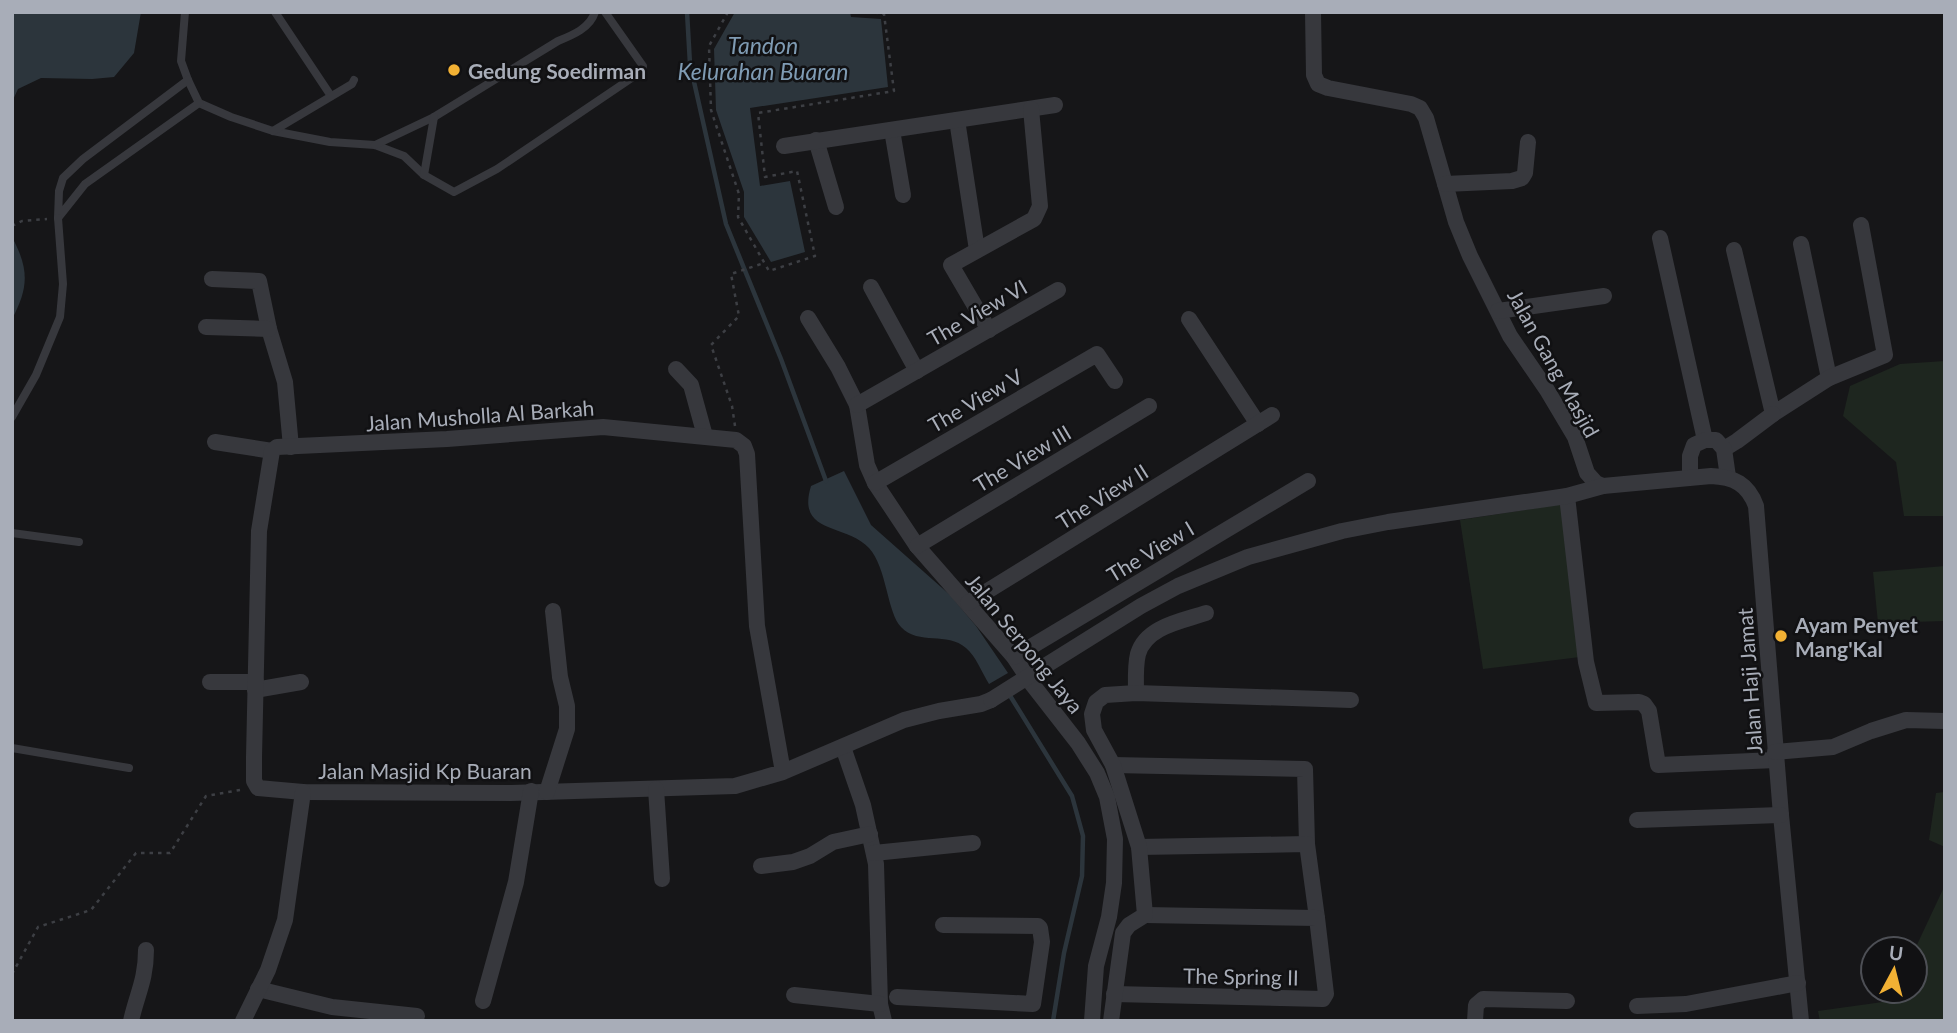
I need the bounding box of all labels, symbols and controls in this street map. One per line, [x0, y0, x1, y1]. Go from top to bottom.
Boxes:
water label: Tandon Kelurahan Buaran [678, 31, 848, 85]
place label: Gedung Soedirman [468, 58, 646, 83]
marker: Gedung Soedirman [446, 62, 462, 78]
street label: The View VI [923, 274, 1031, 350]
street label: Jalan Gang Masjid [1503, 284, 1605, 442]
street label: The View V [923, 363, 1027, 437]
street label: Jalan Musholla Al Barkah [365, 395, 595, 435]
street label: The View III [969, 419, 1075, 497]
street label: The View II [1052, 458, 1152, 534]
street label: The View I [1102, 515, 1198, 587]
street label: Jalan Serpong Jaya [961, 568, 1089, 718]
street label: Jalan Haji Jamat [1731, 607, 1767, 755]
place label: Ayam Penyet Mang'Kal [1794, 612, 1918, 661]
marker: Ayam Penyet Mang'Kal [1773, 628, 1789, 644]
street label: Jalan Masjid Kp Buaran [318, 758, 532, 783]
north arrow [1859, 935, 1929, 1005]
text: U [1888, 940, 1905, 965]
street label: The Spring II [1183, 962, 1299, 990]

